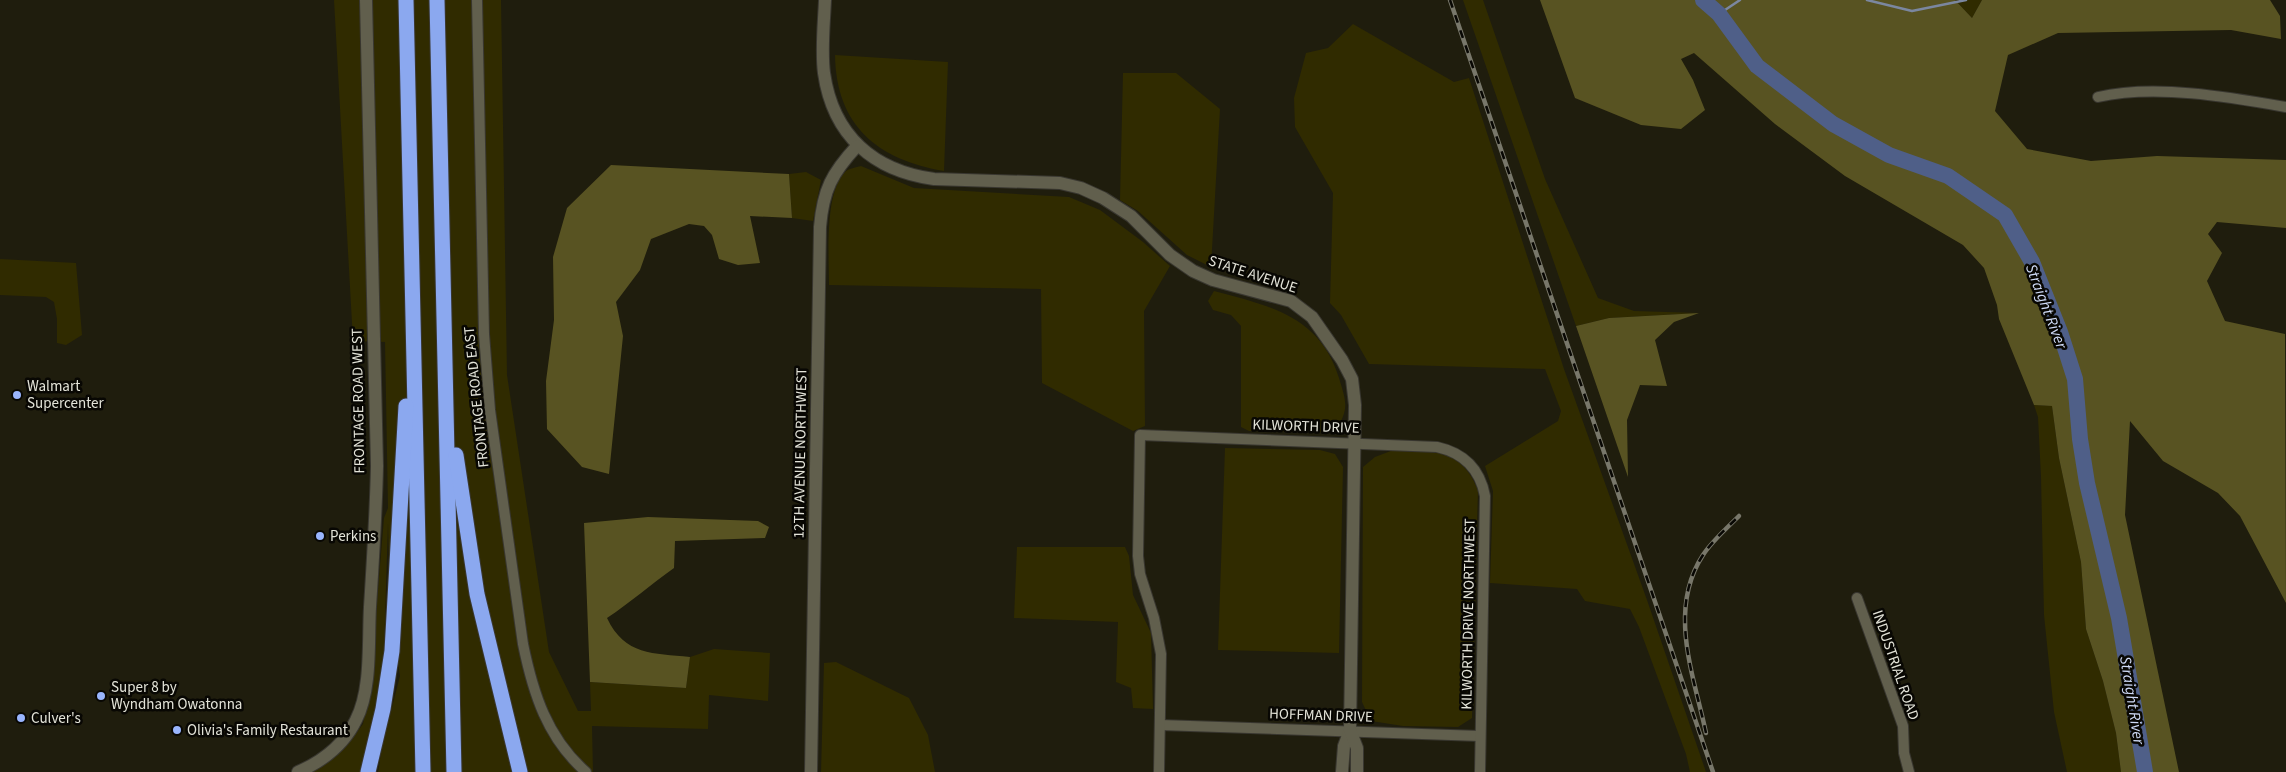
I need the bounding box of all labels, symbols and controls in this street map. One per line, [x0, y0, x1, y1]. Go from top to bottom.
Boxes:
street label: STATE AVENUE [1206, 250, 1300, 299]
water label: Straight River [2020, 261, 2073, 353]
street label: FRONTAGE ROAD EAST [459, 325, 494, 469]
street label: FRONTAGE ROAD WEST [347, 328, 370, 474]
street label: 12TH AVENUE NORTHWEST [789, 367, 812, 539]
place label: Walmart Supercenter [27, 376, 104, 414]
marker: Walmart Supercenter [11, 389, 23, 401]
street label: KILWORTH DRIVE [1252, 414, 1360, 439]
street label: KILWORTH DRIVE NORTHWEST [1456, 518, 1481, 710]
place label: Perkins [330, 526, 376, 547]
marker: Perkins [314, 530, 326, 542]
street label: INDUSTRIAL ROAD [1867, 607, 1924, 723]
water label: Straight River [2114, 654, 2150, 747]
place label: Super 8 by Wyndham Owatonna [111, 677, 242, 715]
marker: Super 8 by Wyndham Owatonna [95, 690, 107, 702]
street label: HOFFMAN DRIVE [1269, 703, 1373, 728]
place label: Culver's [31, 708, 81, 729]
marker: Culver's [15, 712, 27, 724]
place label: Olivia's Family Restaurant [187, 720, 348, 741]
marker: Olivia's Family Restaurant [171, 724, 183, 736]

